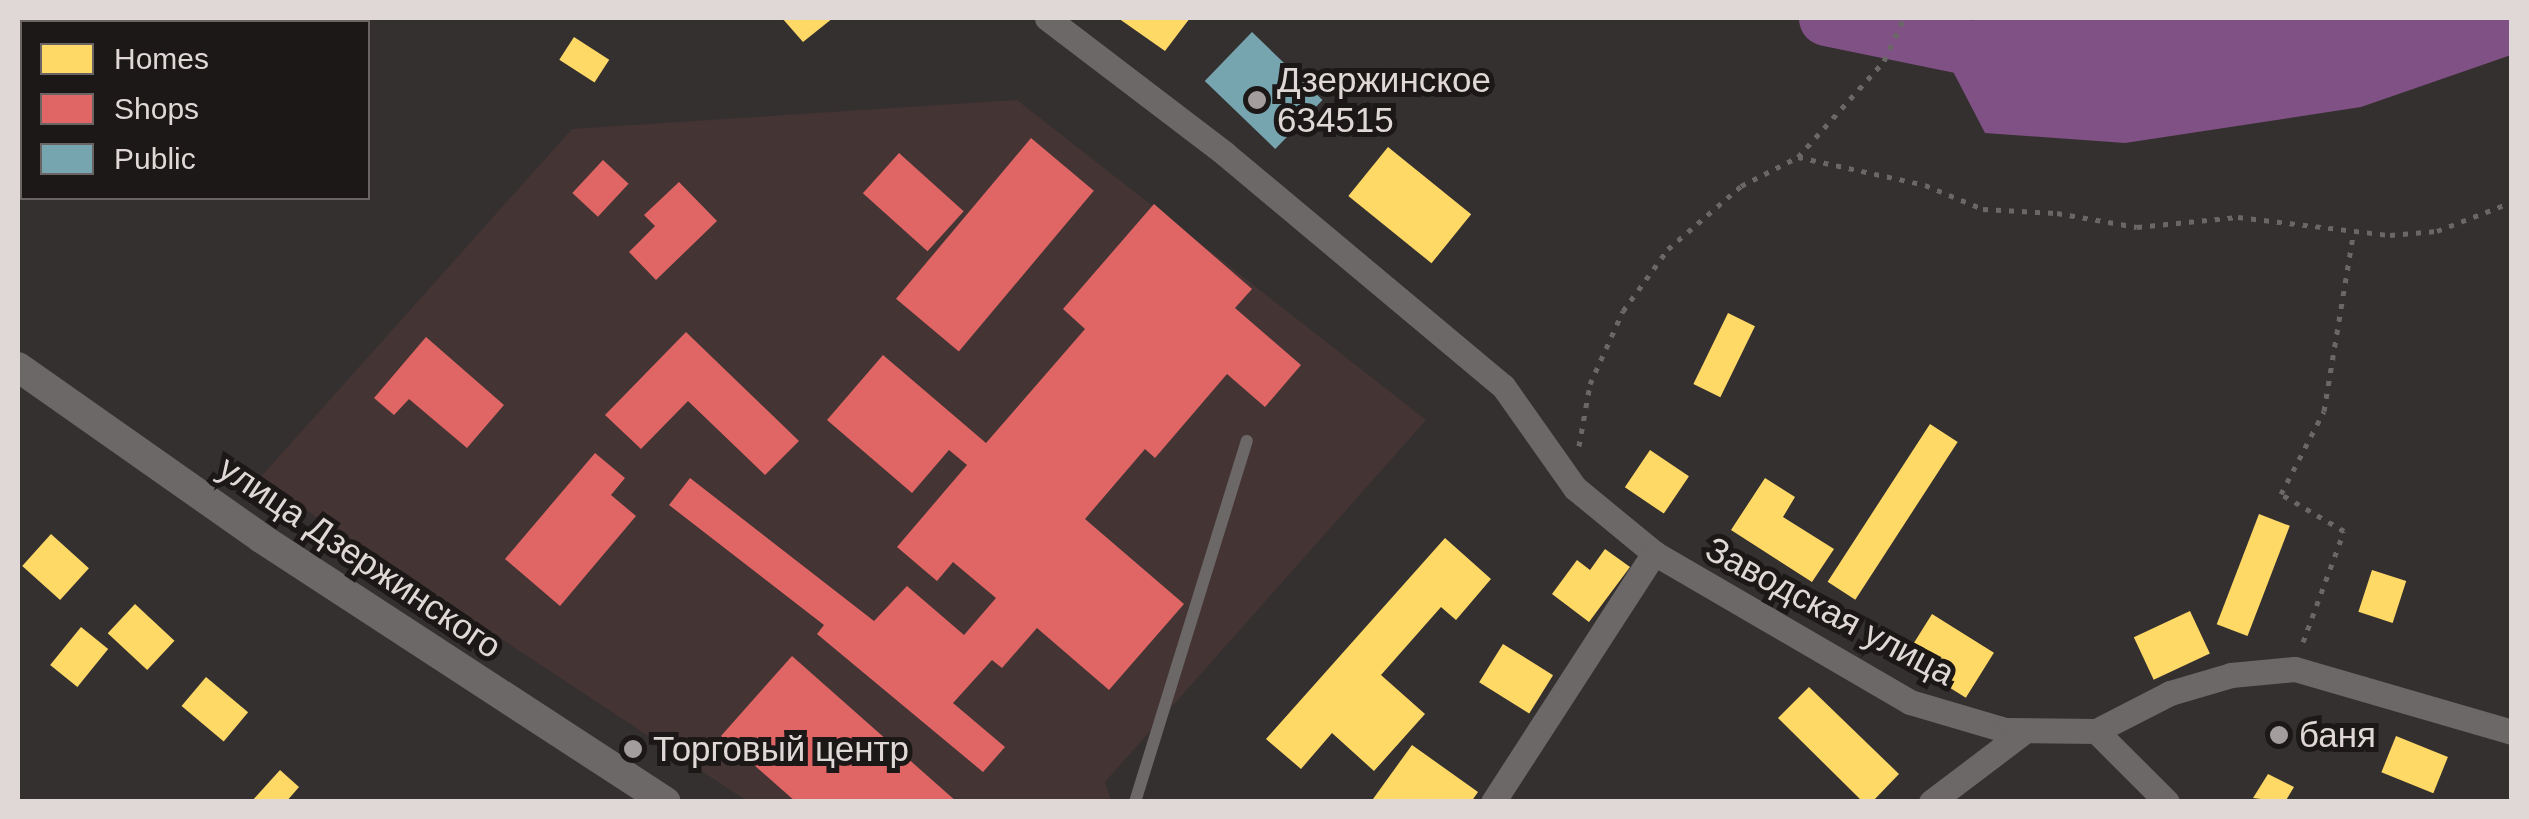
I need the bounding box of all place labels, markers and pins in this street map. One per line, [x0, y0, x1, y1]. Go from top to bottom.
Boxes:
place label: Дзержинское 634515 [1277, 59, 1491, 141]
marker: Дзержинское 634515 [1246, 89, 1268, 111]
place label: баня [2299, 714, 2376, 756]
marker: баня [2268, 724, 2290, 746]
place label: Торговый центр [653, 728, 909, 770]
marker: Торговый центр [622, 738, 644, 760]

